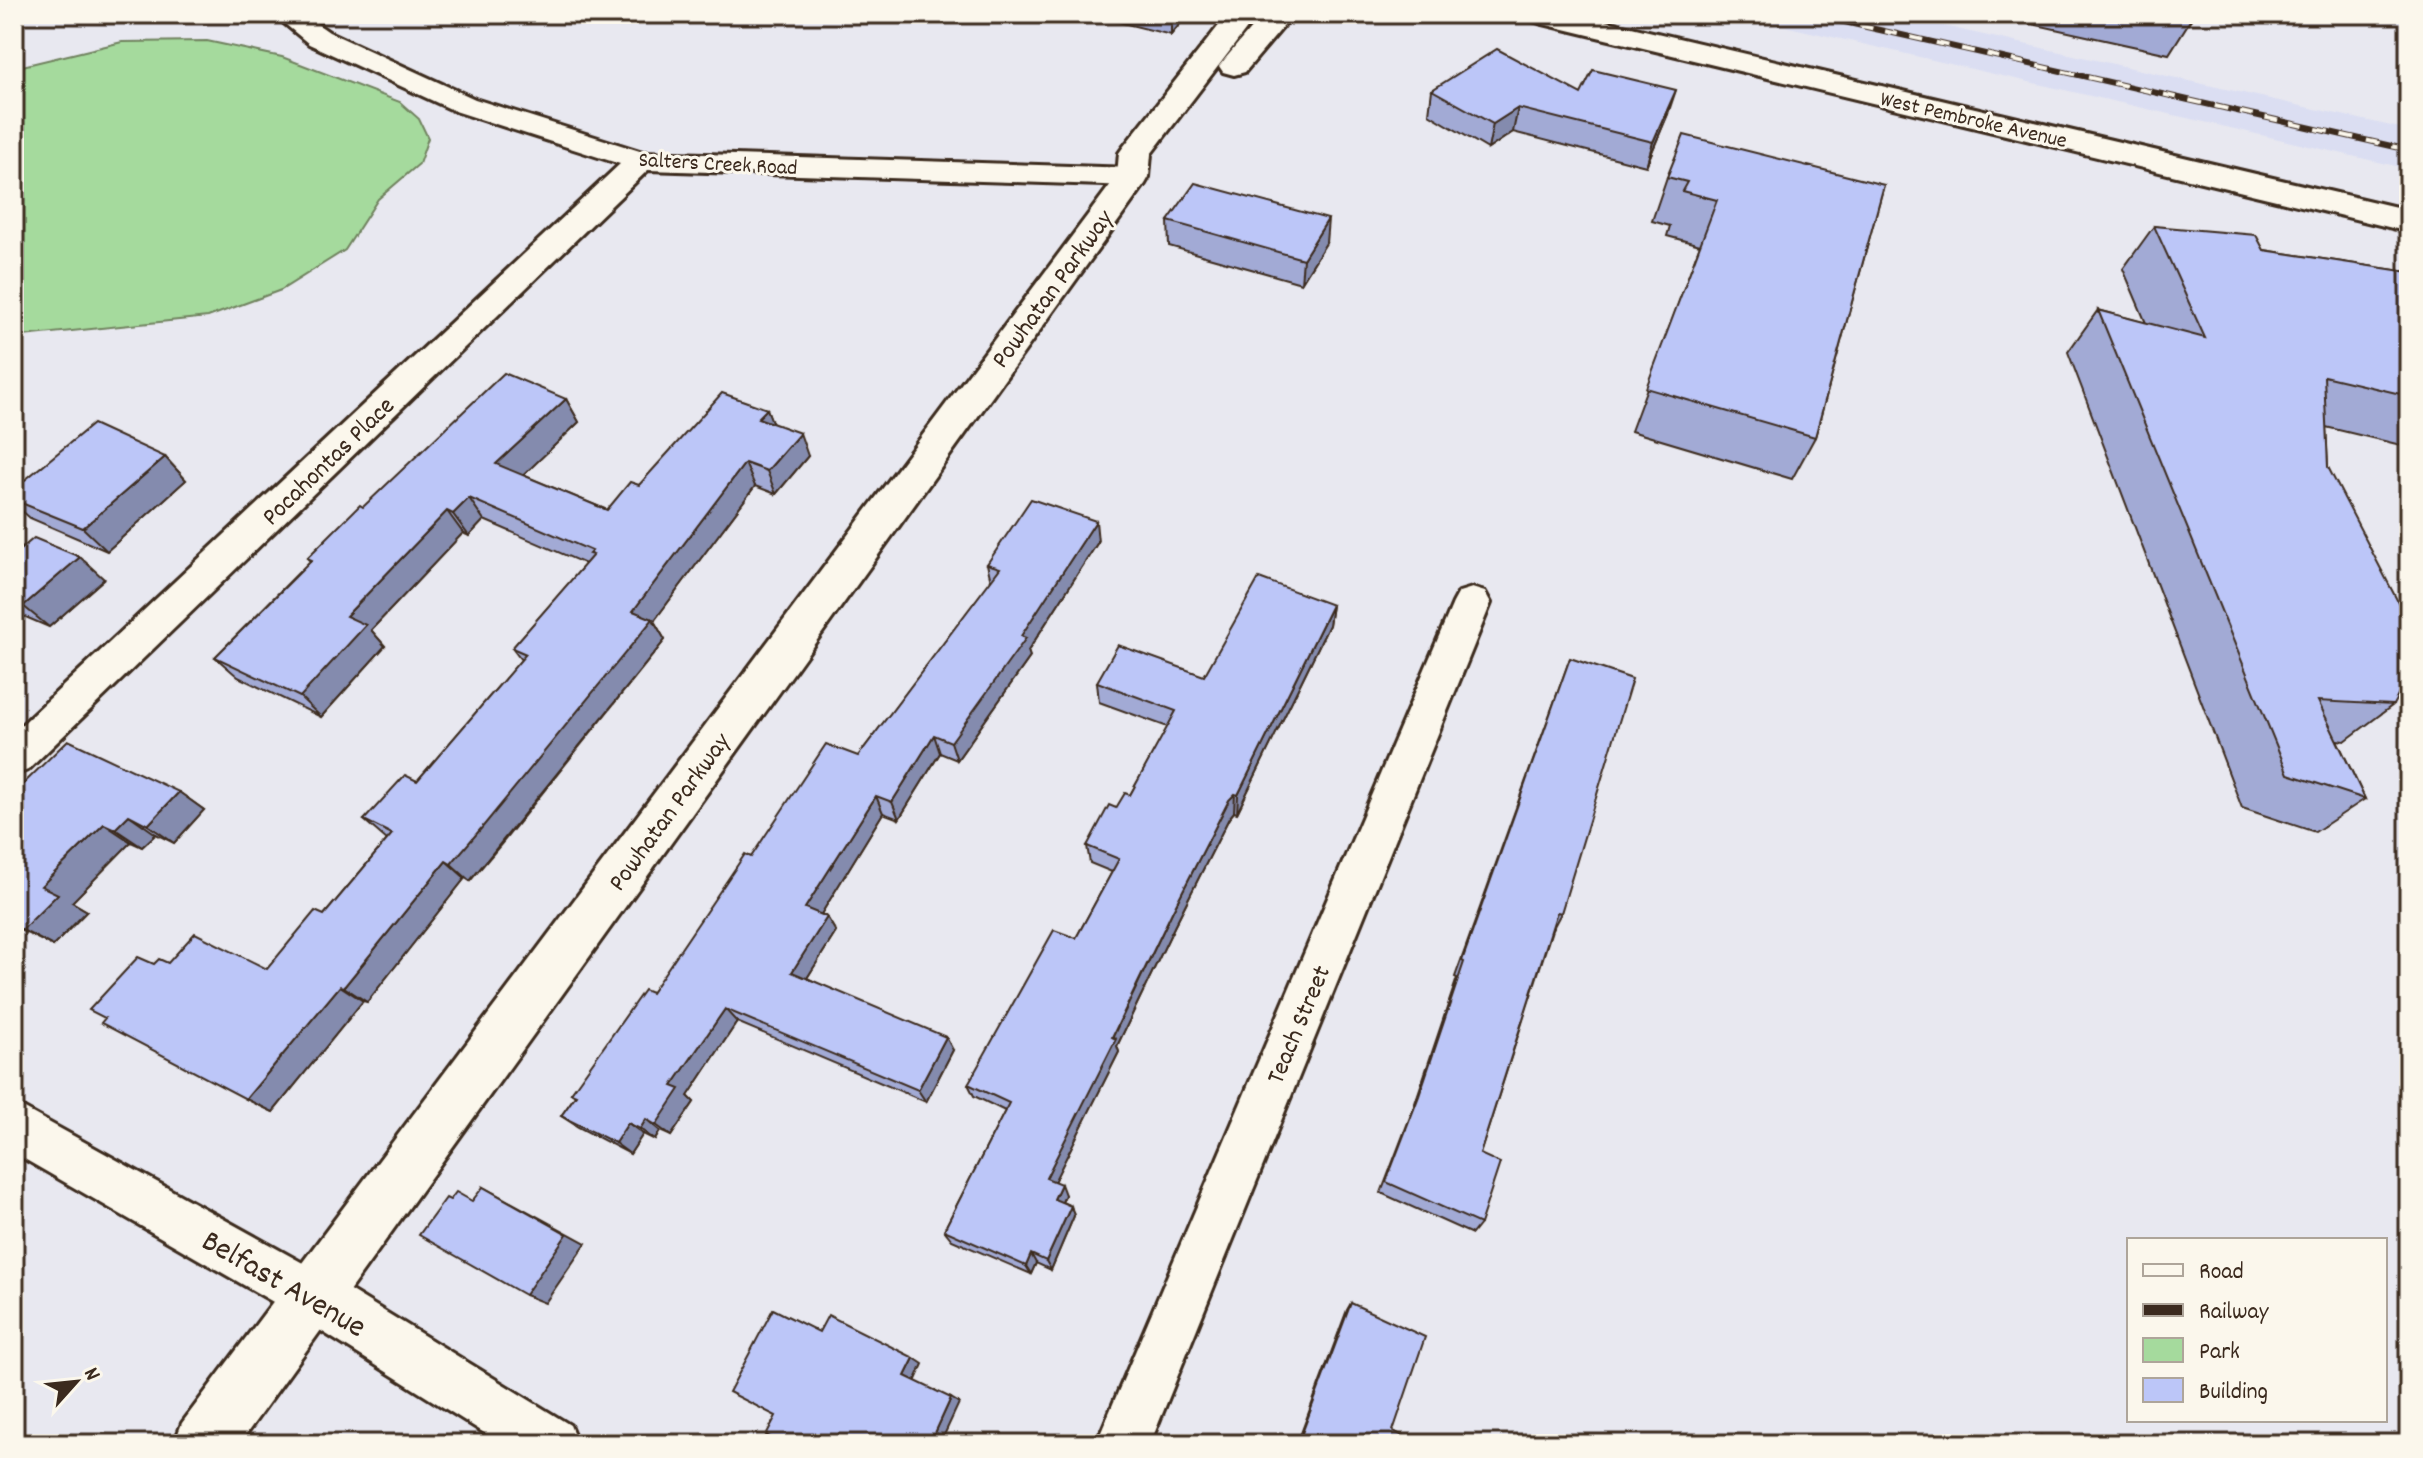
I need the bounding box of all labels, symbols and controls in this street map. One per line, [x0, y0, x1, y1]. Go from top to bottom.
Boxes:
street label: West Pembroke Avenue [1877, 85, 2070, 158]
street label: Salters Creek Road [638, 146, 798, 185]
street label: Powhatan Parkway [984, 203, 1124, 377]
street label: Pocahontas Place [255, 389, 404, 536]
street label: Powhatan Parkway [601, 726, 741, 900]
street label: Teach Street [1259, 960, 1342, 1090]
street label: Belfast Avenue [192, 1221, 373, 1352]
legend [2127, 1238, 2387, 1422]
text: Road [2199, 1256, 2244, 1290]
text: Railway [2199, 1296, 2270, 1330]
text: Park [2199, 1336, 2240, 1370]
north arrow [36, 1342, 116, 1422]
text: N [74, 1363, 107, 1387]
text: Building [2199, 1376, 2268, 1410]

